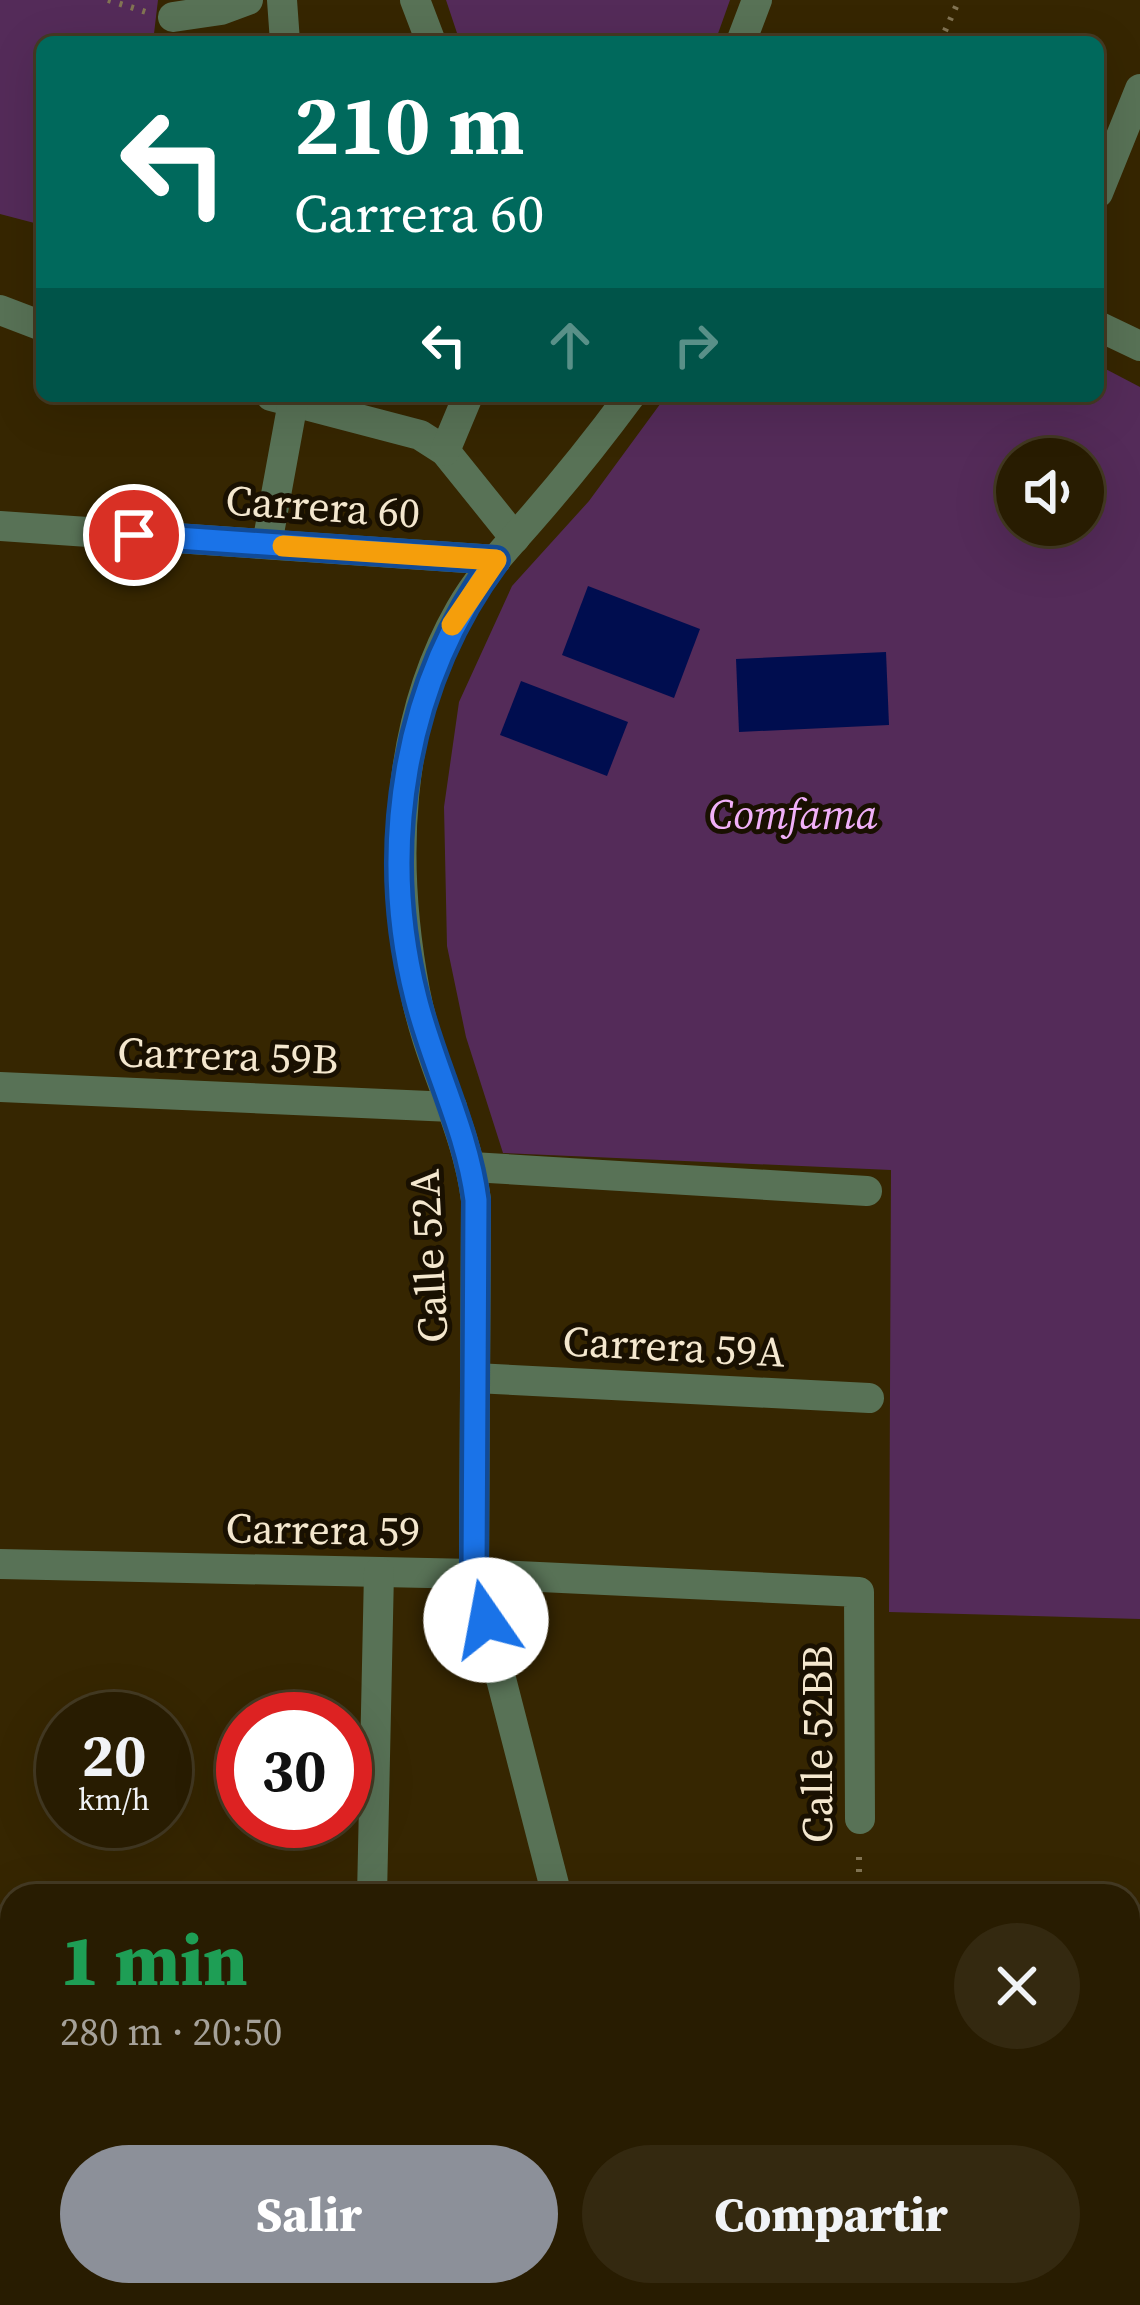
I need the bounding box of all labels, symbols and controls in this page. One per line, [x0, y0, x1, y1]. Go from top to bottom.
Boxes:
text: 210 m [294, 67, 525, 182]
icon: left [96, 84, 252, 240]
text: Carrera 60 [294, 176, 544, 250]
icon: left [411, 312, 477, 378]
icon: ahead [537, 312, 603, 378]
icon: right [663, 312, 729, 378]
map controls [996, 438, 1104, 546]
button: sound [996, 438, 1104, 546]
street label: Carrera 60 [224, 470, 422, 542]
pin [83, 484, 185, 586]
icon: arrive [101, 502, 167, 568]
park label: Comfama [708, 785, 878, 843]
street label: Carrera 59B [117, 1022, 339, 1088]
street label: Calle 52A [394, 1167, 462, 1344]
street label: Carrera 59A [561, 1311, 787, 1381]
street label: Carrera 59 [225, 1498, 421, 1560]
position arrow [423, 1557, 549, 1683]
street label: Calle 52BB [788, 1645, 846, 1843]
speed limit sign: 30 [216, 1692, 372, 1848]
text: 20 [81, 1714, 147, 1796]
text: km/h [78, 1779, 150, 1820]
text: 1 min [60, 1910, 248, 2009]
button: close [954, 1923, 1080, 2049]
text: 280 m · 20:50 [60, 2005, 282, 2058]
button: Salir [60, 2145, 558, 2283]
button: Compartir [582, 2145, 1080, 2283]

